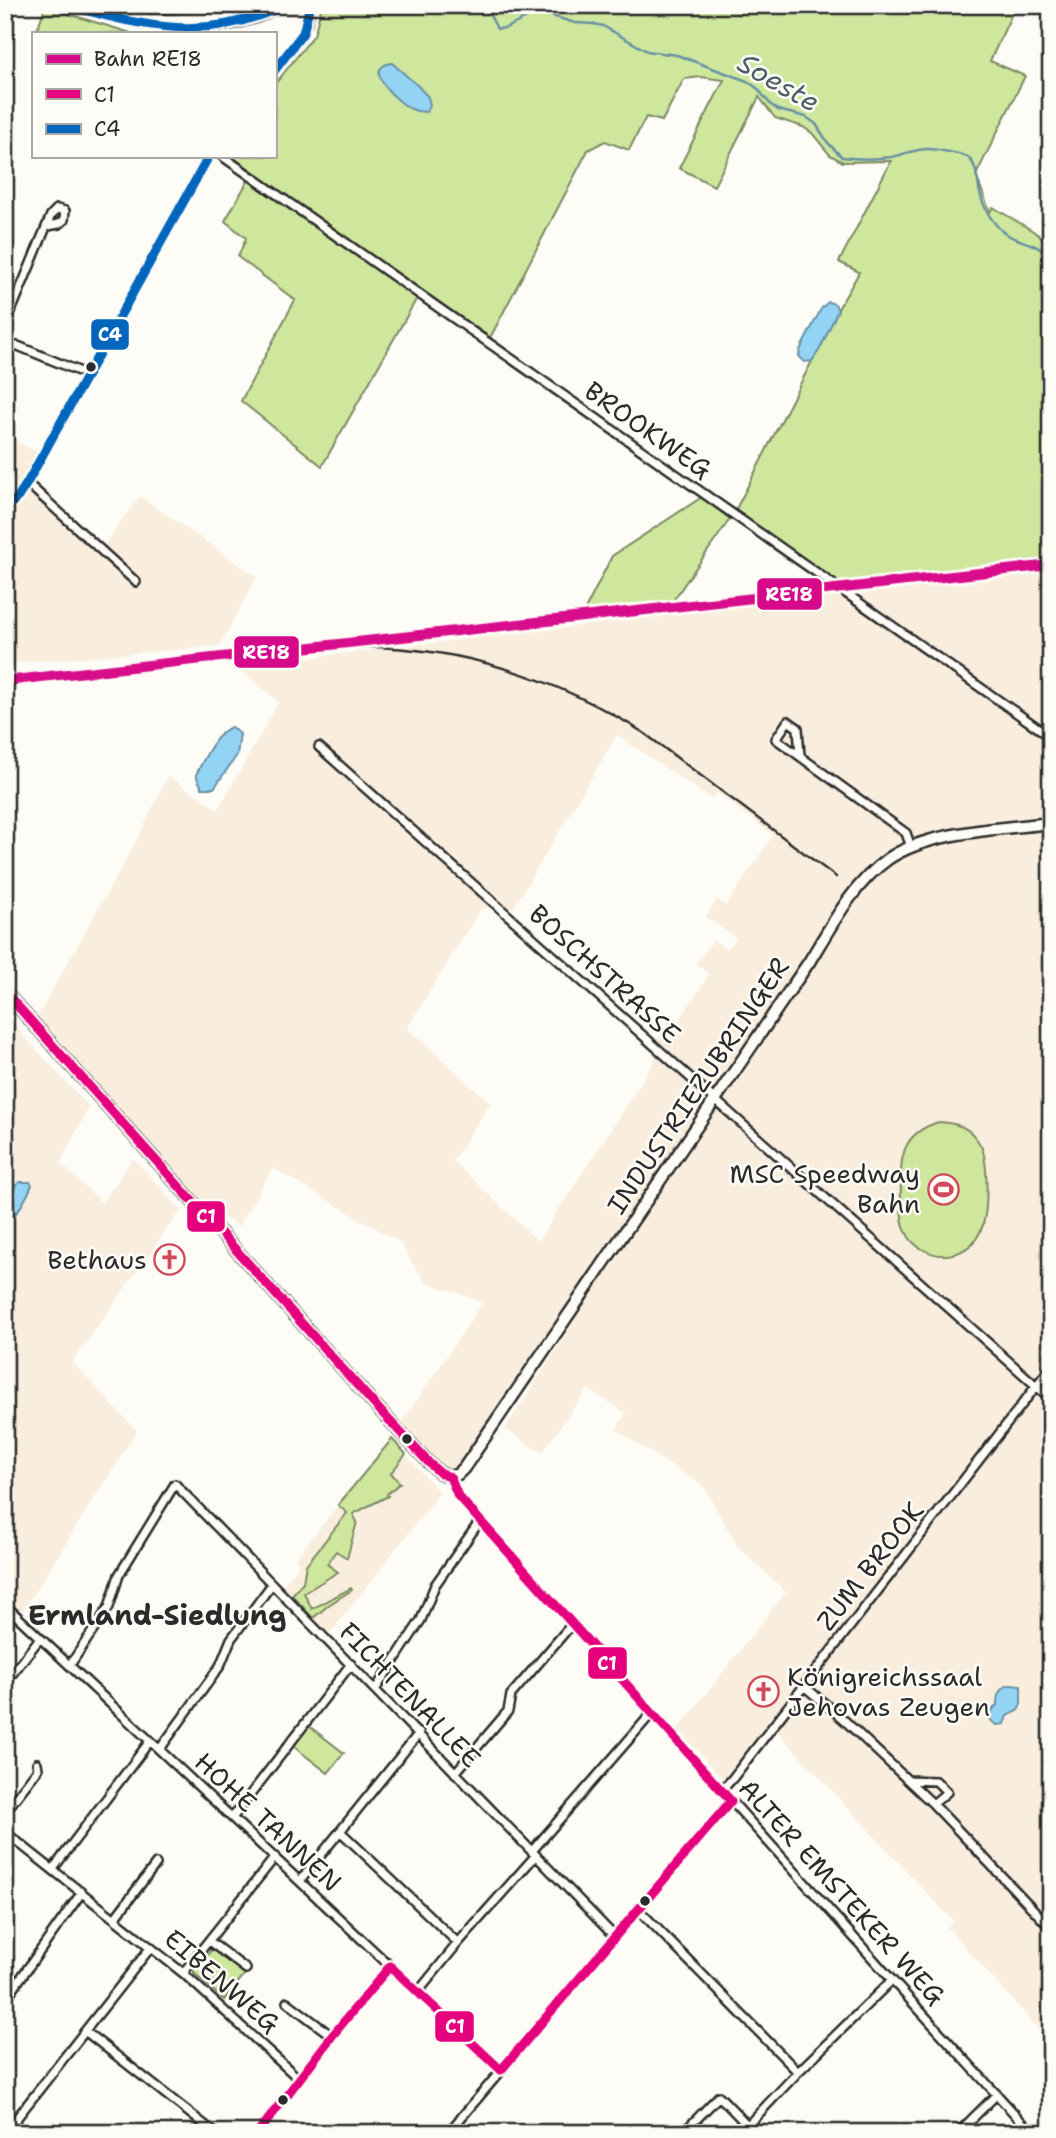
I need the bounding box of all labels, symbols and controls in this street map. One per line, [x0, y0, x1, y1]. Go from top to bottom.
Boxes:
legend [32, 32, 276, 158]
water label: Soeste [731, 43, 827, 121]
text: Bahn RE18 [94, 45, 202, 73]
text: C1 [94, 81, 115, 109]
text: C4 [94, 115, 120, 143]
line badge: C4 [90, 318, 130, 351]
text: C4 [98, 322, 123, 347]
unlabelled marker [84, 360, 98, 374]
street label: BROOKWEG [578, 373, 719, 486]
line badge: RE18 [756, 577, 823, 611]
text: RE18 [765, 582, 813, 607]
line badge: RE18 [233, 635, 300, 669]
text: RE18 [242, 640, 290, 665]
street label: BOSCHSTRASSE [522, 896, 689, 1051]
street label: INDUSTRIEZUBRINGER [599, 951, 797, 1221]
place label: MSC Speedway Bahn [730, 1156, 920, 1221]
sports icon: MSC Speedway Bahn [926, 1172, 960, 1206]
line badge: C1 [186, 1200, 226, 1233]
text: C1 [196, 1204, 216, 1229]
place label: Bethaus [47, 1242, 147, 1277]
church icon: Bethaus [153, 1243, 187, 1277]
unlabelled marker [400, 1432, 414, 1446]
street label: ZUM BROOK [808, 1494, 931, 1638]
district label: Ermland-Siedlung [28, 1596, 286, 1634]
street label: FICHTENALLEE [332, 1614, 489, 1775]
line badge: C1 [587, 1646, 628, 1680]
text: C1 [597, 1651, 617, 1676]
place label: Königreichssaal Jehovas Zeugen [787, 1659, 990, 1724]
church icon: Königreichssaal Jehovas Zeugen [747, 1675, 781, 1709]
street label: HOHE TANNEN [187, 1744, 349, 1899]
street label: ALTER EMSTEKER WEG [731, 1771, 953, 2012]
unlabelled marker [638, 1894, 652, 1908]
street label: EIBENWEG [157, 1921, 287, 2040]
line badge: C1 [434, 2010, 475, 2043]
text: C1 [445, 2014, 465, 2039]
unlabelled marker [276, 2093, 290, 2107]

